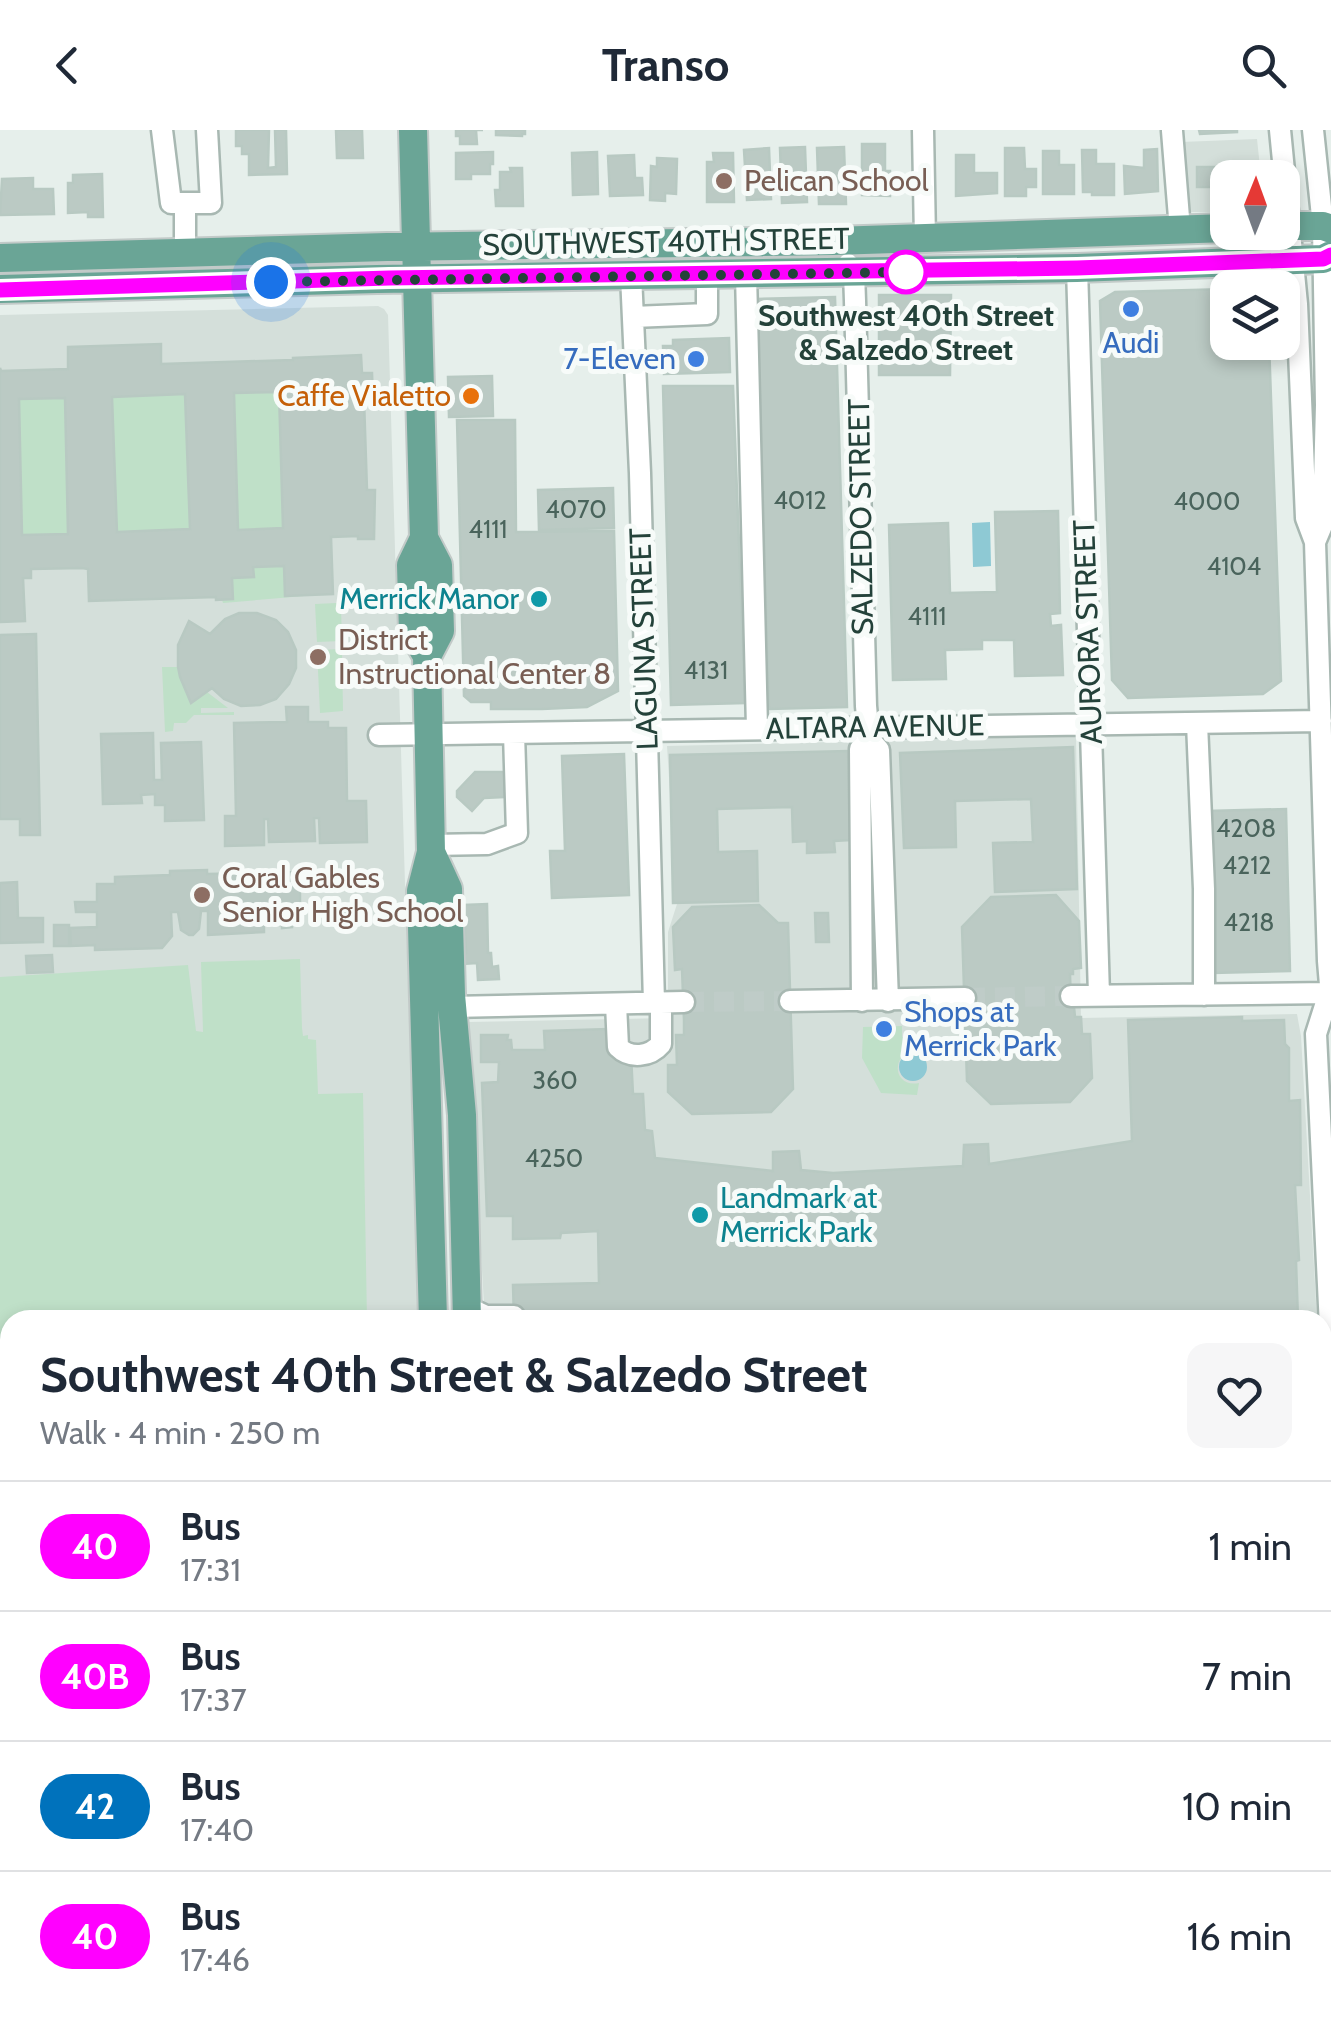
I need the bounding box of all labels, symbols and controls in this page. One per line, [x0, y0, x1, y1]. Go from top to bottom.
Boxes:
icon: back [40, 38, 95, 93]
text: Transo [602, 38, 729, 92]
icon: search [1236, 38, 1291, 93]
north arrow [1210, 160, 1300, 250]
map controls [1210, 160, 1300, 360]
place label: Pelican School [744, 162, 929, 199]
marker: Pelican School [713, 170, 735, 192]
street label: SOUTHWEST 40TH STREET [482, 220, 850, 263]
marker: Southwest 40th Street & Salzedo Street [885, 251, 927, 293]
your location [246, 257, 296, 307]
button: layers [1210, 270, 1300, 360]
place label: Southwest 40th Street & Salzedo Street [758, 297, 1054, 368]
marker: Audi [1120, 298, 1142, 320]
place label: Audi [1103, 324, 1159, 361]
place label: 7-Eleven [563, 340, 676, 377]
marker: 7-Eleven [685, 348, 707, 370]
place label: Caffe Vialetto [277, 377, 451, 414]
marker: Caffe Vialetto [460, 385, 482, 407]
street label: SALZEDO STREET [840, 398, 881, 636]
house number: 4012 [773, 485, 827, 515]
house number: 4000 [1174, 486, 1240, 516]
house number: 4070 [545, 494, 607, 524]
house number: 4111 [469, 514, 507, 544]
street label: AURORA STREET [1065, 519, 1110, 745]
street label: LAGUNA STREET [621, 527, 666, 751]
house number: 4104 [1207, 551, 1261, 581]
place label: Merrick Manor [339, 580, 520, 617]
marker: Merrick Manor [528, 588, 550, 610]
house number: 4111 [908, 601, 946, 631]
place label: District Instructional Center 8 [338, 621, 611, 692]
marker: District Instructional Center 8 [307, 646, 329, 668]
house number: 4131 [684, 655, 728, 685]
street label: ALTARA AVENUE [765, 706, 985, 747]
house number: 4208 [1216, 813, 1276, 843]
house number: 4212 [1223, 850, 1271, 880]
place label: Coral Gables Senior High School [222, 859, 463, 930]
marker: Coral Gables Senior High School [191, 884, 213, 906]
house number: 4218 [1224, 907, 1274, 937]
place label: Shops at Merrick Park [904, 993, 1057, 1064]
marker: Shops at Merrick Park [873, 1018, 895, 1040]
house number: 360 [532, 1065, 578, 1095]
house number: 4250 [525, 1143, 583, 1173]
place label: Landmark at Merrick Park [720, 1179, 877, 1250]
marker: Landmark at Merrick Park [689, 1204, 711, 1226]
button: heart [1187, 1343, 1292, 1448]
text: Southwest 40th Street & Salzedo Street [40, 1346, 867, 1404]
text: Walk · 4 min · 250 m [40, 1413, 320, 1452]
text: Bus [180, 1503, 241, 1550]
text: 1 min [1208, 1523, 1292, 1570]
text: 40 [72, 1525, 118, 1568]
text: 17:31 [180, 1550, 241, 1589]
text: Bus [180, 1633, 241, 1680]
text: 7 min [1202, 1653, 1292, 1700]
text: 40B [61, 1655, 129, 1698]
text: 17:37 [180, 1680, 247, 1719]
text: Bus [180, 1763, 241, 1810]
text: 10 min [1182, 1783, 1292, 1830]
text: 42 [75, 1785, 115, 1828]
text: 17:40 [180, 1810, 254, 1849]
text: Bus [180, 1893, 241, 1940]
text: 16 min [1187, 1913, 1292, 1960]
text: 40 [72, 1915, 118, 1958]
text: 17:46 [180, 1940, 250, 1979]

